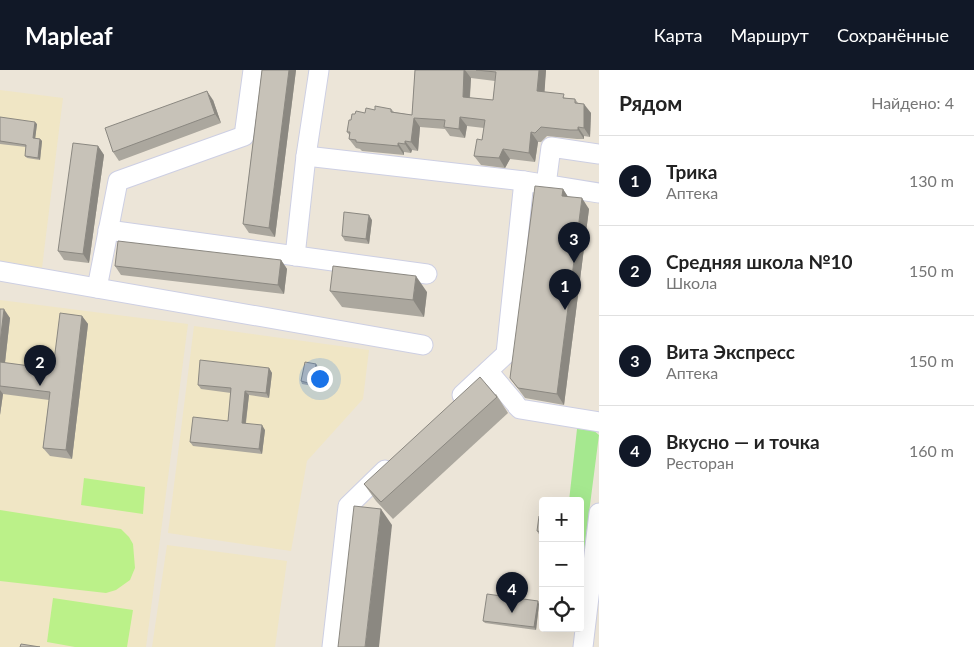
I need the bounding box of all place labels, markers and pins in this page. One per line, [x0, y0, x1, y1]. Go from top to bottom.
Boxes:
pin: 3 [558, 222, 590, 263]
pin: 1 [549, 269, 581, 310]
pin: 2 [24, 345, 56, 386]
pin: 4 [496, 572, 528, 613]

